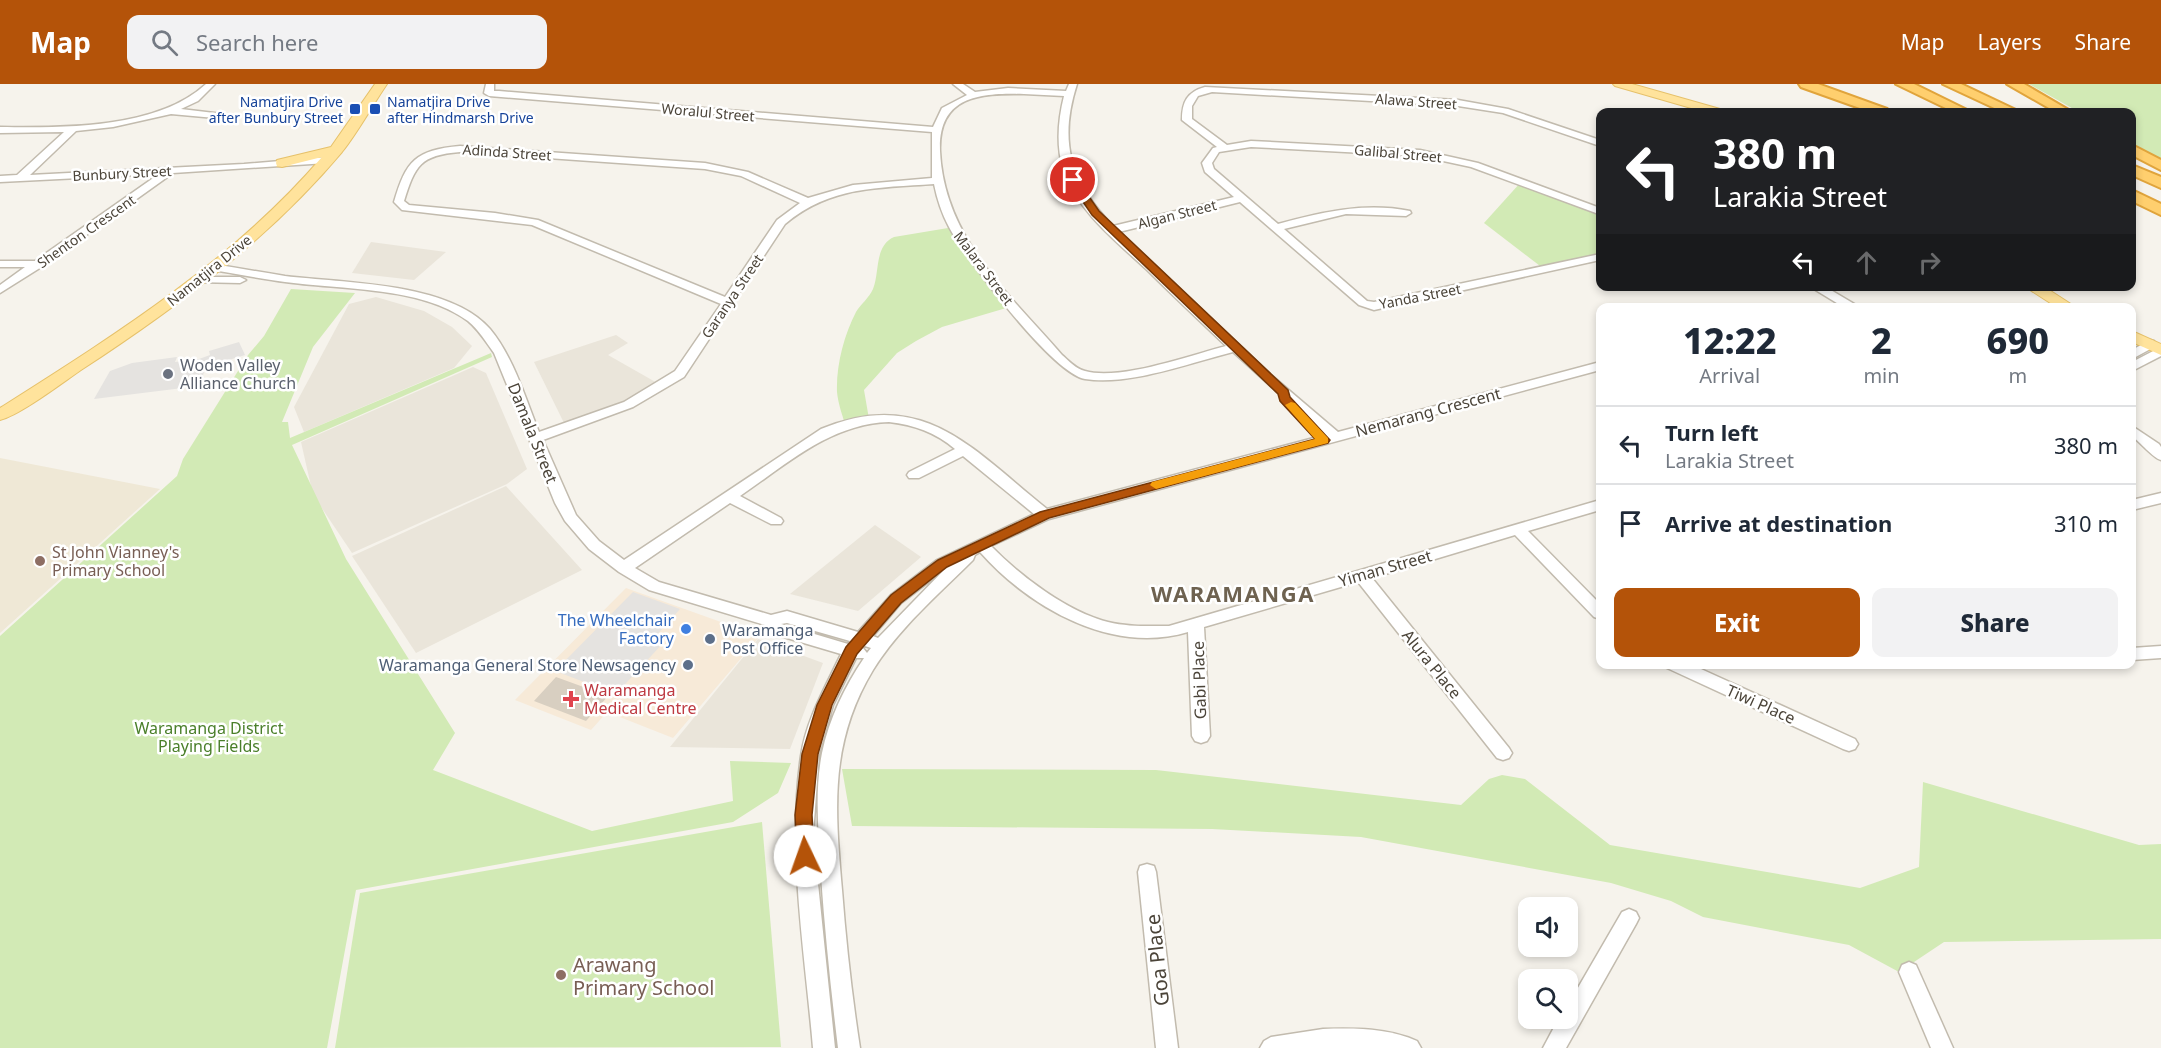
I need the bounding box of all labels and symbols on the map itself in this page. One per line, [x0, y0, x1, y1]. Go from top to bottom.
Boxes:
street label: Alawa Street [1374, 89, 1458, 113]
place label: Namatjira Drive after Bunbury Street [209, 92, 343, 127]
place label: Namatjira Drive after Hindmarsh Drive [387, 92, 534, 127]
street label: Woralul Street [661, 98, 755, 126]
marker: Namatjira Drive after Bunbury Street [348, 102, 362, 116]
marker: Namatjira Drive after Hindmarsh Drive [368, 102, 382, 116]
street label: Adinda Street [462, 139, 552, 165]
street label: Galibal Street [1353, 140, 1443, 166]
pin [1047, 154, 1098, 205]
street label: Bunbury Street [72, 161, 172, 185]
street label: Shenton Crescent [33, 190, 139, 272]
street label: Algan Street [1136, 195, 1218, 233]
street label: Malara Street [950, 227, 1018, 309]
street label: Namatjira Drive [163, 230, 255, 310]
street label: Garanya Street [697, 250, 767, 342]
street label: Yanda Street [1377, 279, 1463, 313]
place label: Woden Valley Alliance Church [180, 354, 296, 394]
marker: Woden Valley Alliance Church [161, 367, 175, 381]
street label: Damala Street [503, 379, 563, 487]
street label: Nemarang Crescent [1353, 382, 1503, 442]
place label: St John Vianney's Primary School [52, 541, 179, 581]
street label: Yiman Street [1336, 544, 1434, 592]
marker: St John Vianney's Primary School [33, 554, 47, 568]
district label: WARAMANGA [1151, 578, 1315, 608]
place label: The Wheelchair Factory [558, 609, 675, 649]
place label: Waramanga Post Office [722, 619, 813, 659]
marker: The Wheelchair Factory [679, 622, 693, 636]
street label: Alura Place [1397, 625, 1467, 703]
marker: Waramanga Post Office [703, 632, 717, 646]
street label: Gabi Place [1187, 641, 1211, 719]
place label: Waramanga General Store Newsagency [379, 654, 677, 676]
marker: Waramanga General Store Newsagency [681, 658, 695, 672]
place label: Waramanga Medical Centre [584, 679, 697, 719]
street label: Tiwi Place [1723, 679, 1799, 729]
marker: Waramanga Medical Centre [562, 690, 580, 708]
park label: Waramanga District Playing Fields [134, 717, 284, 757]
position arrow [773, 824, 837, 888]
street label: Goa Place [1139, 913, 1175, 1007]
place label: Arawang Primary School [573, 951, 714, 1001]
marker: Arawang Primary School [554, 968, 568, 982]

